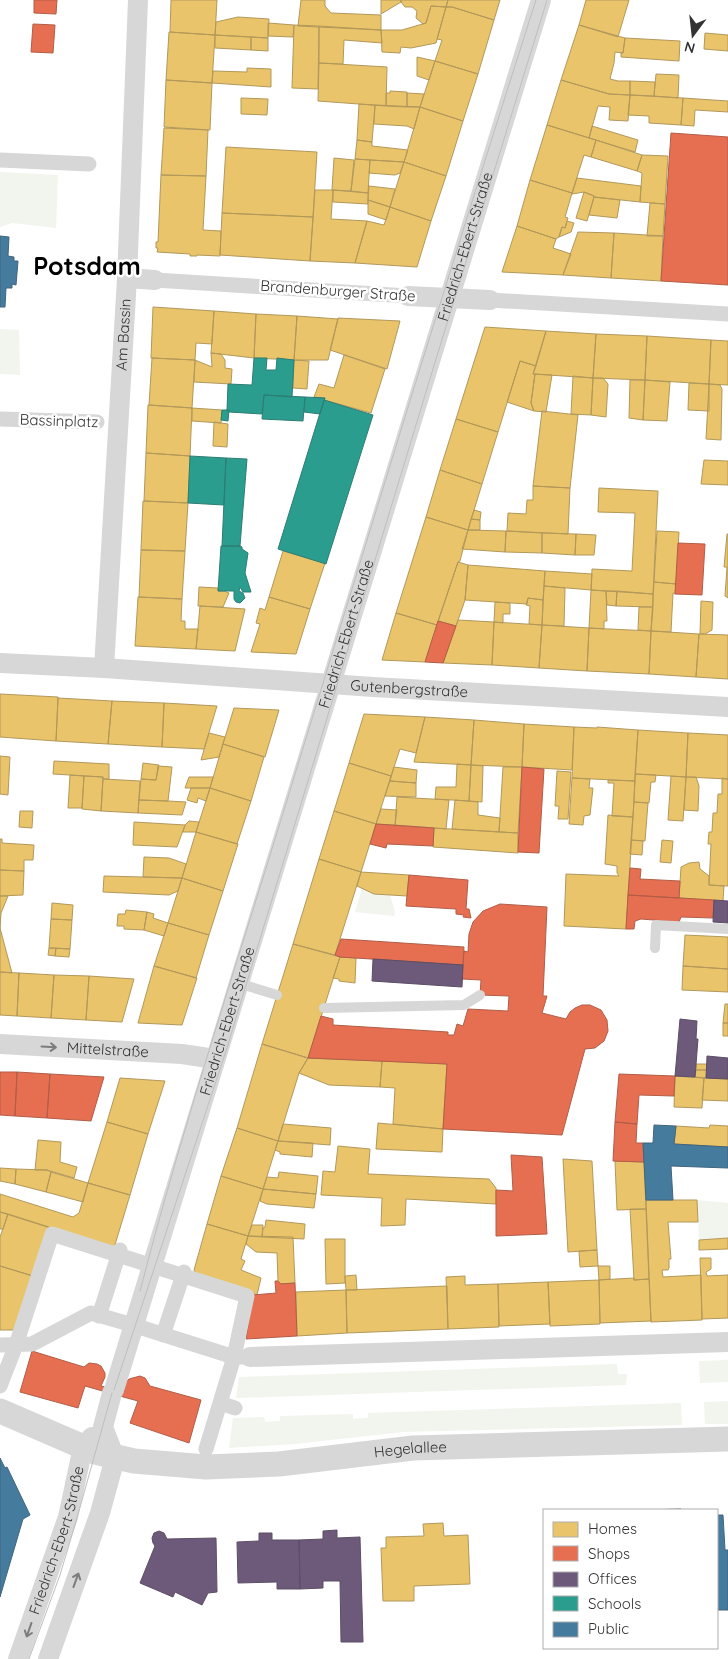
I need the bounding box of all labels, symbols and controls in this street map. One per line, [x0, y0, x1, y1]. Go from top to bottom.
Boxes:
north arrow [668, 10, 718, 60]
text: N [682, 38, 697, 58]
street label: Friedrich-Ebert-Straße [433, 170, 497, 323]
district label: Potsdam [33, 250, 141, 281]
street label: Brandenburger Straße [260, 276, 416, 305]
street label: Am Bassin [112, 298, 135, 371]
street label: Bassinplatz [19, 410, 99, 431]
street label: Friedrich-Ebert-Straße [314, 557, 378, 710]
street label: Gutenbergstraße [350, 675, 469, 701]
street label: Friedrich-Ebert-Straße [195, 944, 259, 1098]
street label: Mittelstraße [66, 1038, 149, 1061]
one-way arrow [40, 1042, 56, 1051]
street label: Hegelallee [373, 1437, 447, 1462]
street label: Friedrich-Ebert-Straße [24, 1464, 88, 1617]
legend [543, 1509, 718, 1649]
text: Homes [588, 1519, 637, 1538]
text: Shops [588, 1544, 630, 1563]
text: Offices [588, 1569, 637, 1588]
one-way arrow [72, 1573, 81, 1588]
text: Schools [588, 1594, 641, 1613]
text: Public [588, 1619, 629, 1638]
one-way arrow [23, 1621, 33, 1637]

